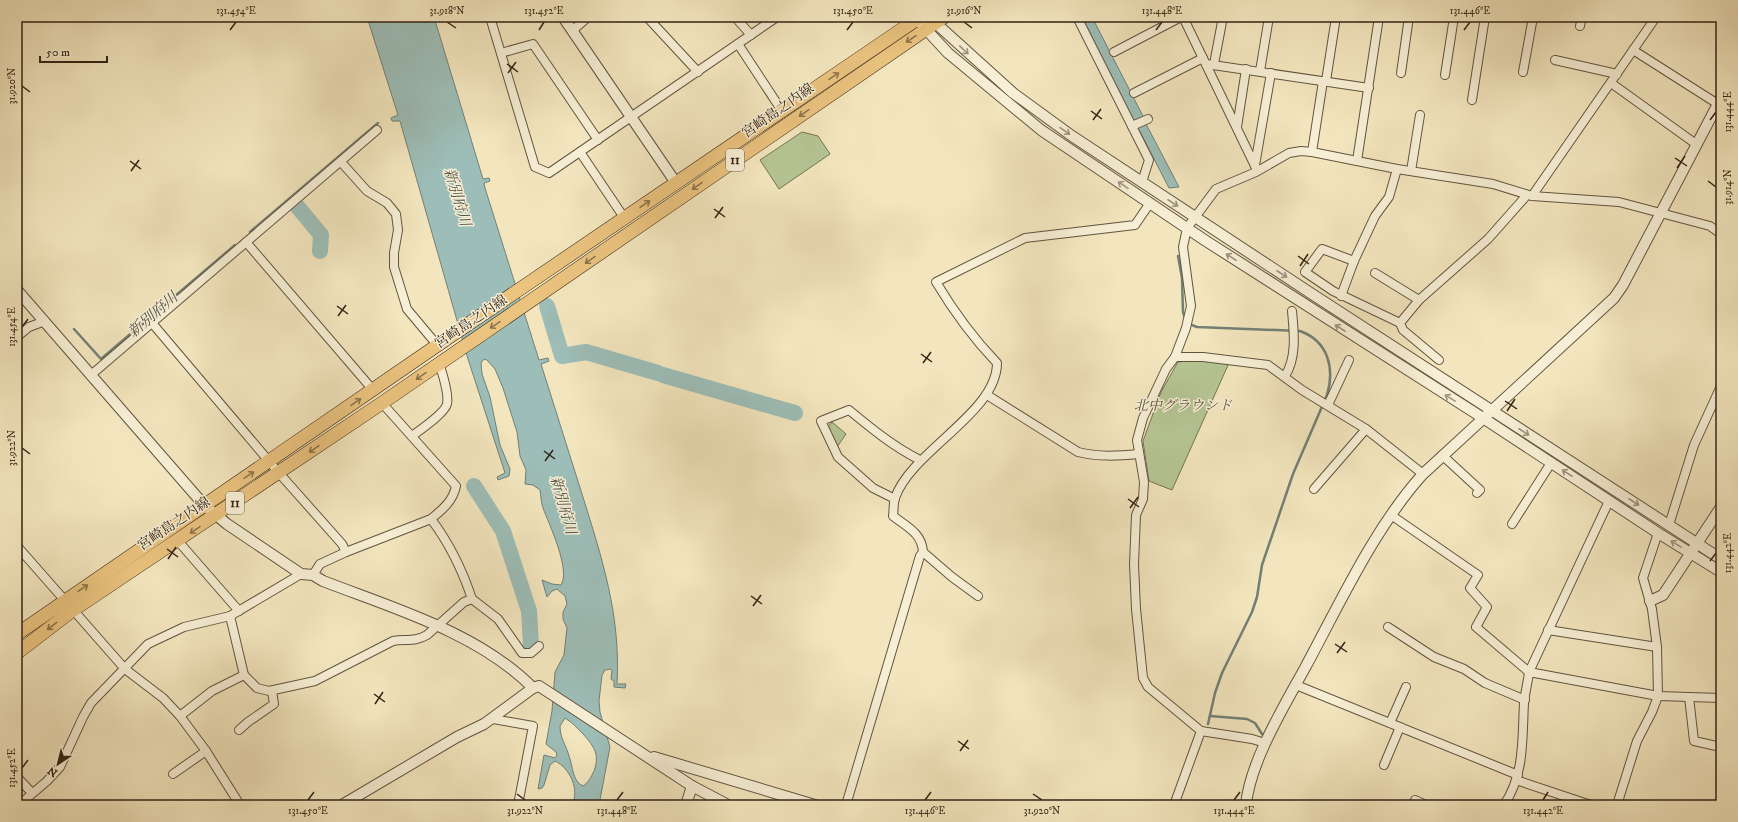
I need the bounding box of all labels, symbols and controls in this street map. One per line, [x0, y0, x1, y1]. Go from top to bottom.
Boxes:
text: 131.454°E [216, 5, 256, 17]
text: 31.918°N [430, 5, 464, 17]
text: 131.452°E [524, 5, 564, 17]
text: 131.450°E [833, 5, 873, 17]
text: 31.916°N [947, 5, 981, 17]
text: 131.448°E [1142, 5, 1182, 17]
text: 131.446°E [1450, 5, 1490, 17]
one-way arrow [906, 35, 917, 43]
scale bar [40, 38, 107, 64]
text: 50 m [46, 45, 70, 60]
one-way arrow [958, 45, 969, 54]
text: 31.920°N [6, 68, 18, 104]
one-way arrow [828, 72, 839, 80]
street label: 宮崎島之内線 [738, 80, 818, 142]
text: 131.444°E [1722, 91, 1734, 133]
one-way arrow [799, 109, 810, 117]
one-way arrow [1059, 126, 1070, 135]
road number: 11 [726, 149, 744, 171]
water label: 新別府川 [439, 166, 475, 230]
text: 31.914°N [1722, 169, 1734, 205]
one-way arrow [1118, 181, 1129, 189]
one-way arrow [692, 182, 703, 190]
one-way arrow [1167, 199, 1179, 207]
one-way arrow [640, 200, 651, 208]
one-way arrow [1226, 253, 1237, 261]
one-way arrow [585, 256, 596, 264]
one-way arrow [1276, 270, 1287, 278]
water label: 新別府川 [124, 287, 183, 342]
street label: 宮崎島之内線 [431, 291, 511, 353]
text: 131.454°E [6, 307, 18, 347]
one-way arrow [490, 321, 501, 329]
one-way arrow [1335, 323, 1346, 332]
one-way arrow [416, 372, 427, 380]
one-way arrow [1444, 393, 1456, 401]
park label: 北中グラウンド [1134, 397, 1233, 415]
one-way arrow [350, 398, 361, 406]
one-way arrow [1519, 428, 1530, 436]
text: 31.922°N [6, 430, 18, 466]
one-way arrow [308, 445, 319, 453]
one-way arrow [1562, 469, 1573, 477]
one-way arrow [243, 471, 254, 479]
water label: 新別府川 [546, 474, 581, 538]
road number: 11 [226, 492, 244, 514]
street label: 宮崎島之内線 [134, 493, 214, 555]
one-way arrow [1628, 498, 1639, 507]
one-way arrow [189, 526, 200, 534]
text: 131.442°E [1722, 533, 1734, 573]
one-way arrow [1670, 539, 1682, 547]
one-way arrow [77, 584, 88, 592]
one-way arrow [47, 622, 58, 630]
north arrow [38, 744, 78, 784]
text: 131.452°E [6, 748, 18, 788]
text: N [45, 763, 61, 780]
text: 131.450°E [288, 805, 328, 817]
text: 31.922°N [507, 805, 543, 817]
text: 131.448°E [597, 805, 637, 817]
text: 131.446°E [905, 805, 945, 817]
text: 31.920°N [1024, 805, 1060, 817]
text: 131.444°E [1213, 805, 1255, 817]
text: 131.442°E [1523, 805, 1563, 817]

